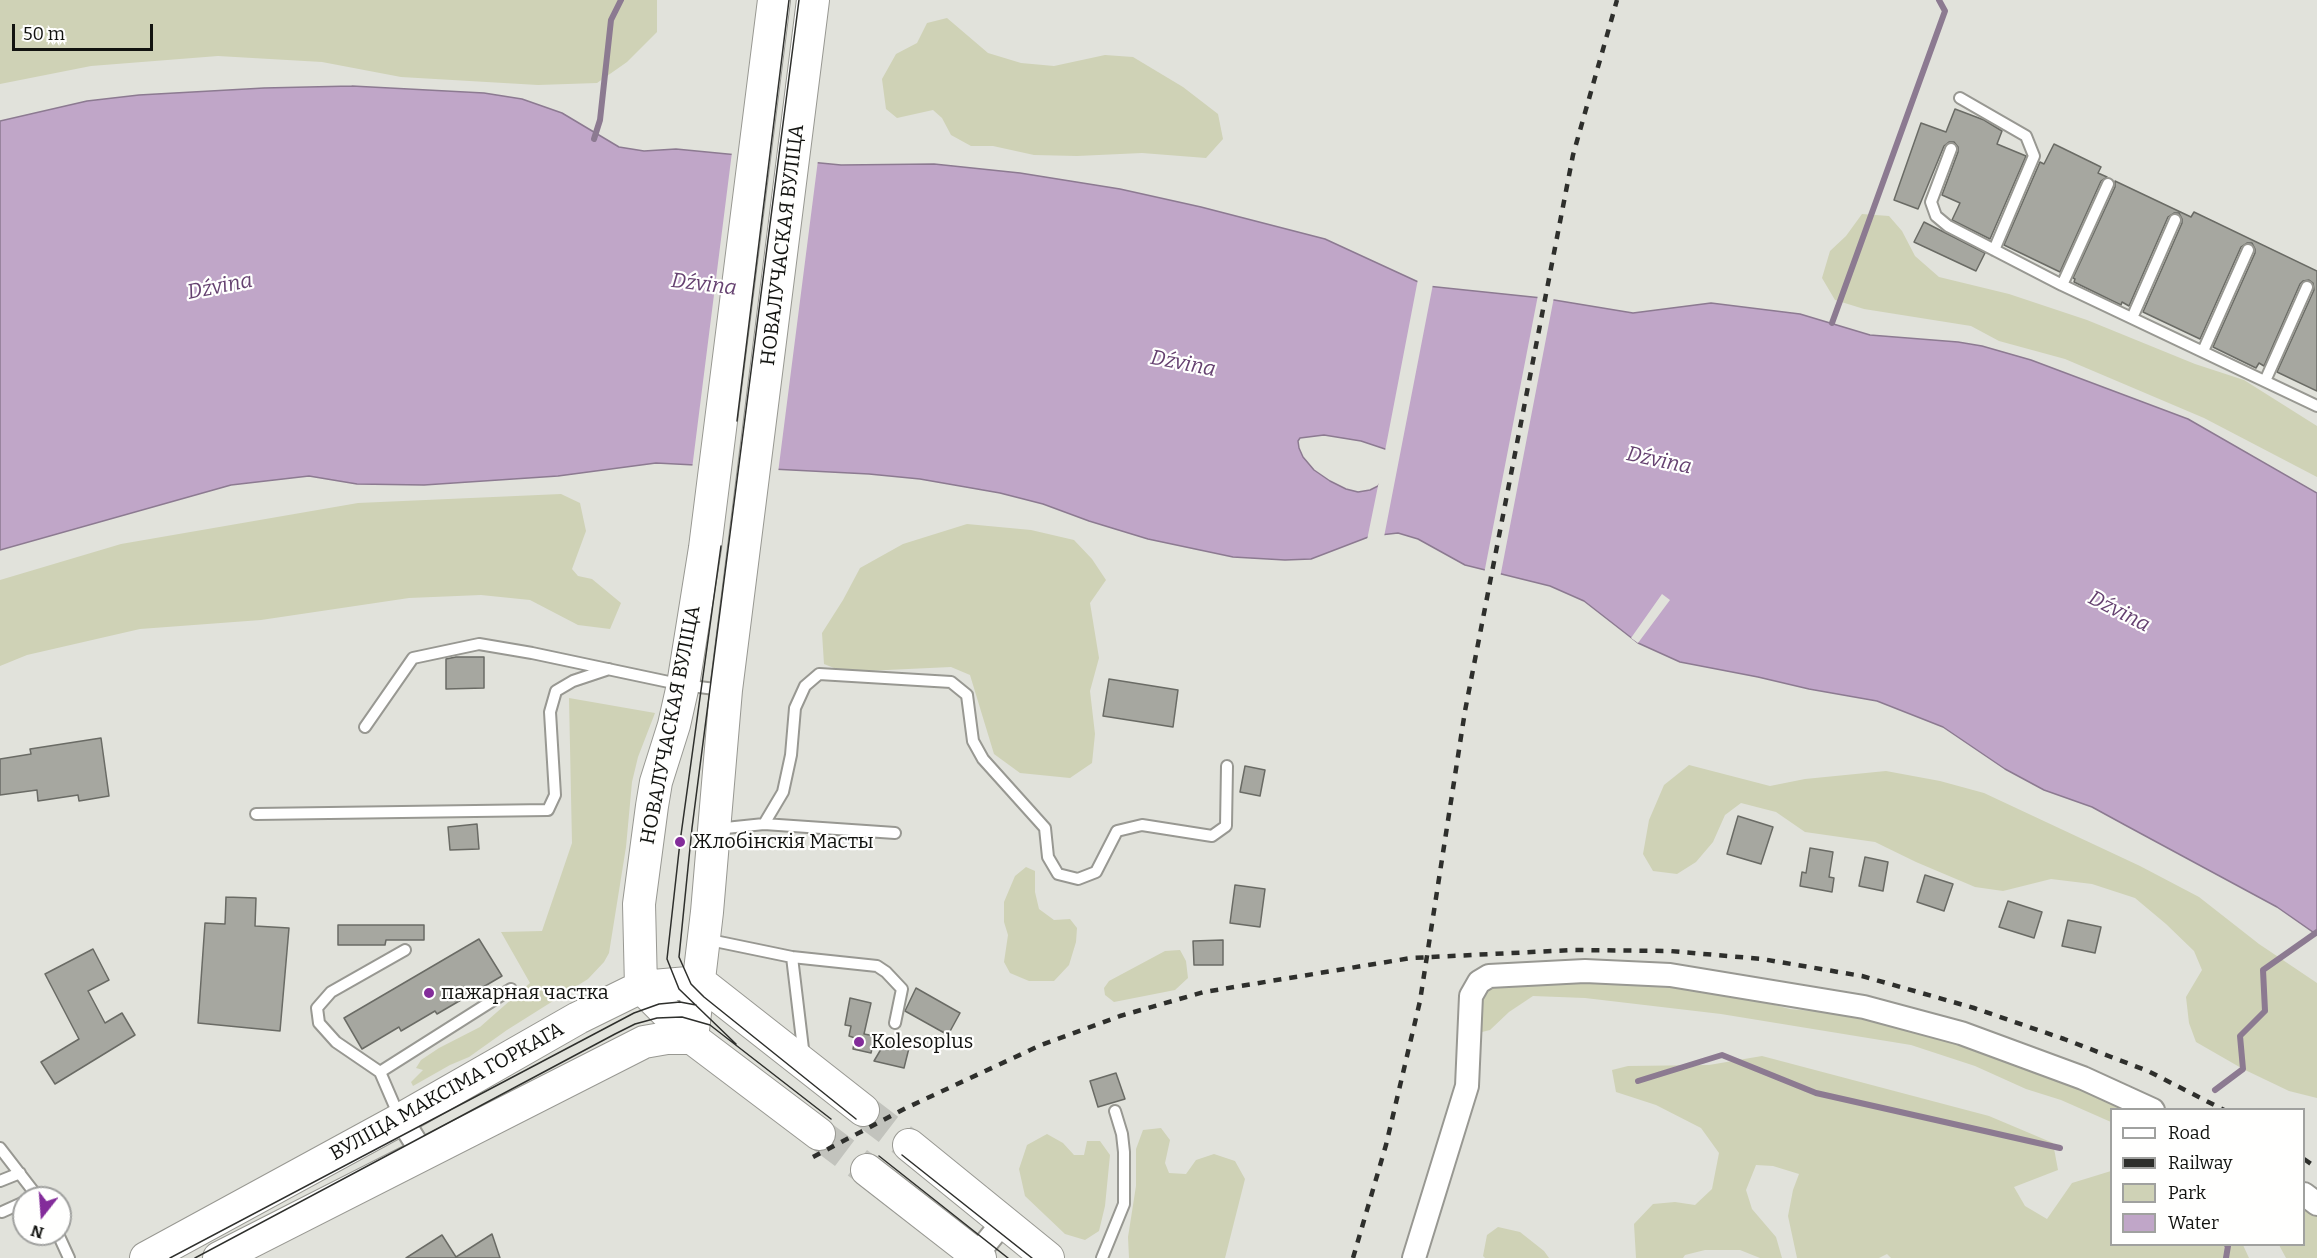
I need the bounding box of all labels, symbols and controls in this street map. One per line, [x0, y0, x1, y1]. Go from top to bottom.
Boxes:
scale bar [15, 12, 156, 50]
text: 50 m [23, 23, 65, 45]
street label: НОВАЛУЧАСКАЯ ВУЛІЦА [756, 123, 810, 367]
water label: Dźvina [185, 268, 255, 306]
water label: Dźvina [670, 268, 738, 302]
water label: Dźvina [1148, 345, 1218, 383]
water label: Dźvina [1624, 442, 1694, 480]
water label: Dźvina [2084, 586, 2154, 638]
street label: НОВАЛУЧАСКАЯ ВУЛІЦА [636, 603, 706, 847]
place label: Жлобінскія Масты [692, 830, 874, 854]
marker: Жлобінскія Масты [673, 835, 687, 849]
place label: пажарная частка [441, 981, 609, 1005]
marker: пажарная частка [422, 986, 436, 1000]
street label: ВУЛІЦА МАКСІМА ГОРКАГА [326, 1018, 568, 1166]
place label: Kolesoplus [871, 1030, 973, 1054]
marker: Kolesoplus [852, 1035, 866, 1049]
legend [2110, 1108, 2305, 1246]
text: Road [2168, 1122, 2210, 1144]
text: Railway [2168, 1152, 2232, 1174]
text: Park [2168, 1182, 2206, 1204]
north arrow [12, 1186, 72, 1246]
text: Water [2168, 1212, 2219, 1234]
text: N [28, 1221, 46, 1243]

